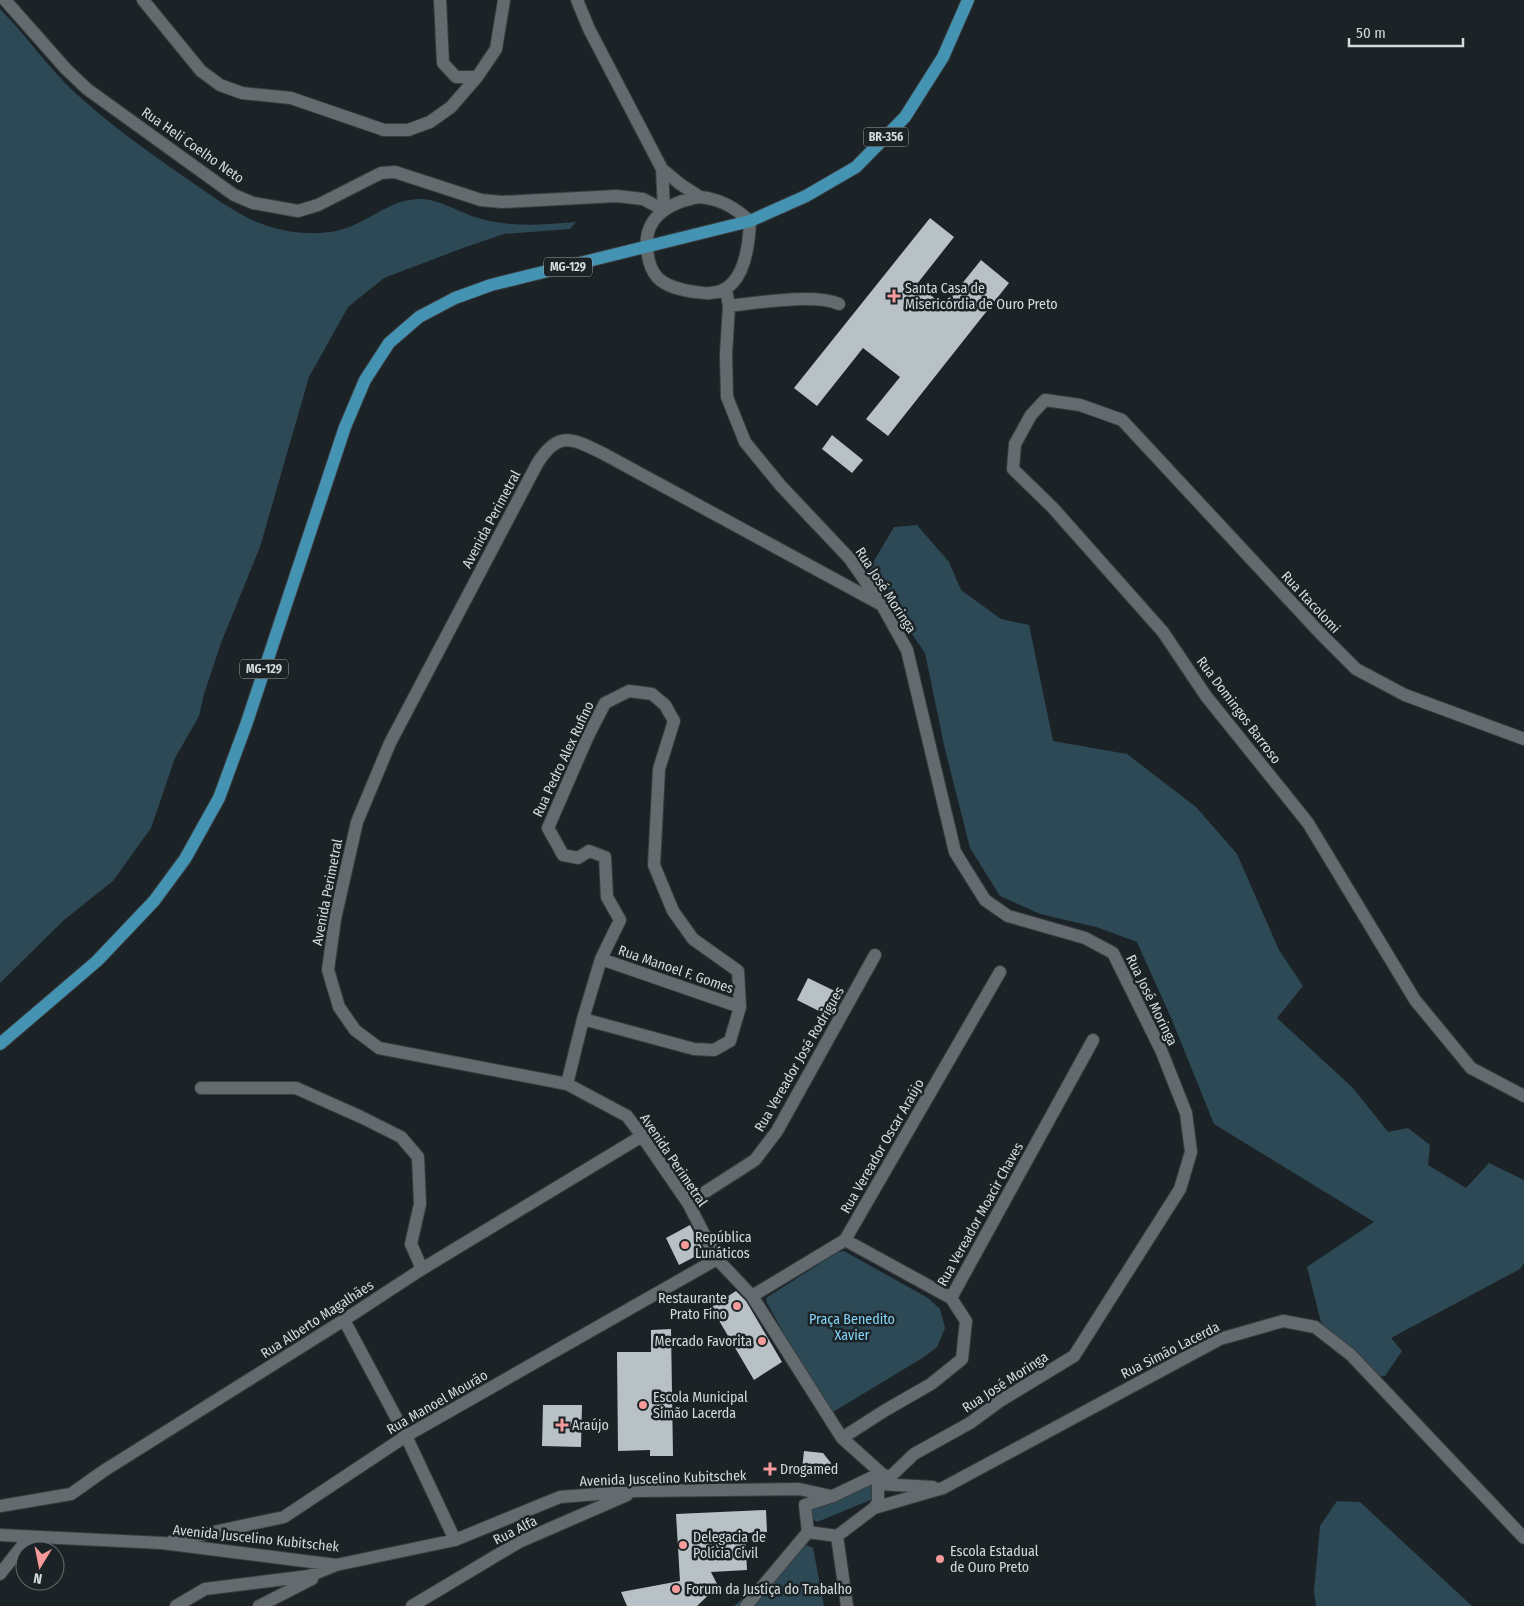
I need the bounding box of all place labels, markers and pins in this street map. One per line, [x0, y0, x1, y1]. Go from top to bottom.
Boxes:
place label: Santa Casa de Misericórdia de Ouro Preto [905, 280, 1058, 313]
marker: Santa Casa de Misericórdia de Ouro Preto [887, 289, 901, 303]
place label: República Lunáticos [695, 1229, 752, 1262]
marker: República Lunáticos [679, 1239, 691, 1251]
place label: Restaurante Prato Fino [658, 1290, 727, 1323]
marker: Restaurante Prato Fino [731, 1300, 743, 1312]
place label: Mercado Favorita [655, 1333, 752, 1350]
marker: Mercado Favorita [756, 1335, 768, 1347]
place label: Escola Municipal Simão Lacerda [653, 1389, 748, 1422]
marker: Escola Municipal Simão Lacerda [637, 1399, 649, 1411]
place label: Araújo [572, 1417, 609, 1434]
marker: Araújo [556, 1419, 568, 1431]
place label: Drogamed [780, 1461, 838, 1478]
marker: Drogamed [764, 1463, 776, 1475]
place label: Delegacia de Polícia Civil [693, 1529, 766, 1562]
marker: Delegacia de Polícia Civil [677, 1539, 689, 1551]
place label: Escola Estadual de Ouro Preto [950, 1543, 1039, 1576]
marker: Escola Estadual de Ouro Preto [934, 1553, 946, 1565]
place label: Forum da Justiça do Trabalho [686, 1581, 852, 1598]
marker: Forum da Justiça do Trabalho [670, 1583, 682, 1595]

